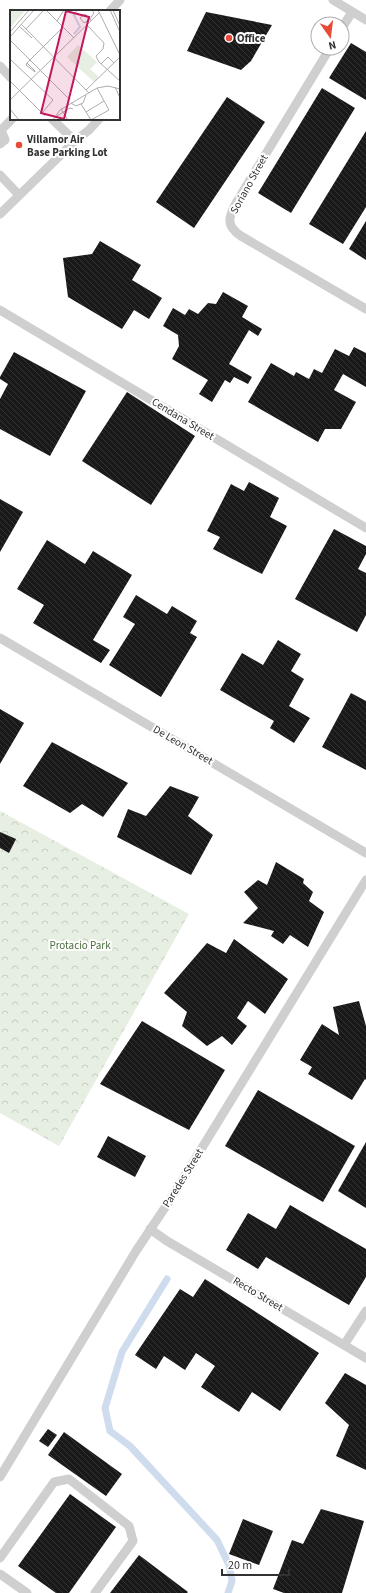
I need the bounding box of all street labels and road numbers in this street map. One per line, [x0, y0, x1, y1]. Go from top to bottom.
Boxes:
street label: Soriano Street [227, 151, 272, 216]
street label: Cendana Street [149, 394, 217, 444]
street label: De Leon Street [150, 722, 216, 768]
street label: Paredes Street [159, 1146, 207, 1210]
street label: Recto Street [230, 1273, 286, 1315]

